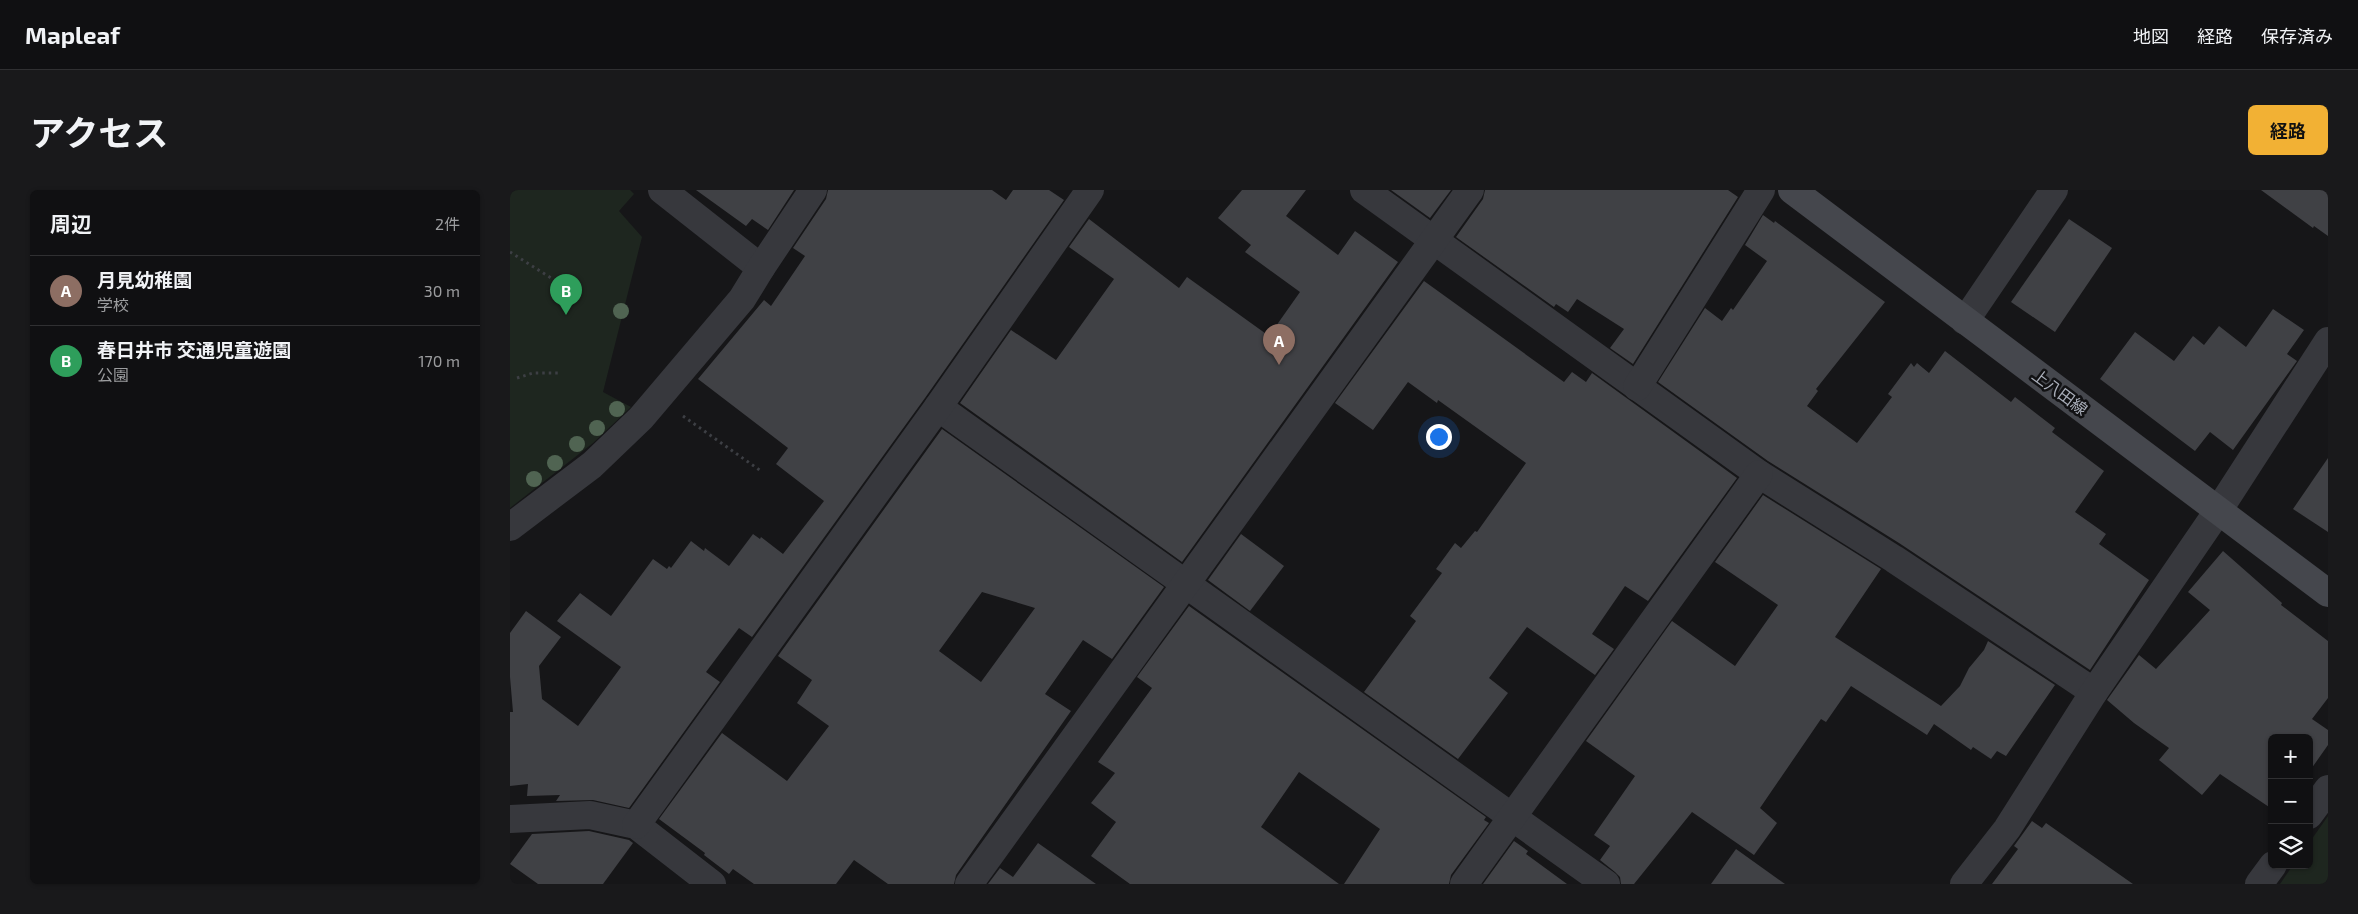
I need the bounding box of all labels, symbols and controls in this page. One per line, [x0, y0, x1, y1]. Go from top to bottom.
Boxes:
text: Mapleaf [25, 20, 120, 49]
text: 地図 [2133, 25, 2169, 47]
text: 経路 [2197, 25, 2233, 47]
text: 保存済み [2261, 25, 2333, 47]
button: 経路 [2248, 105, 2328, 155]
text: アクセス [30, 111, 168, 153]
text: 周辺 [50, 211, 92, 236]
text: 2件 [435, 214, 460, 233]
text: 月見幼稚園 [97, 268, 192, 291]
pin: B [550, 274, 582, 315]
text: A [61, 281, 71, 300]
text: 30 m [424, 281, 460, 300]
text: 学校 [97, 295, 129, 314]
pin: A [1263, 324, 1295, 365]
text: 春日井市 交通児童遊園 [97, 338, 291, 361]
text: B [61, 351, 71, 370]
text: 170 m [418, 351, 460, 370]
text: 公園 [97, 365, 129, 384]
street label: 上八田線 [2029, 365, 2092, 418]
your location [1426, 424, 1452, 450]
map controls [2268, 734, 2313, 869]
button: + [2268, 734, 2313, 779]
button: − [2268, 779, 2313, 824]
button: layers [2268, 824, 2313, 869]

